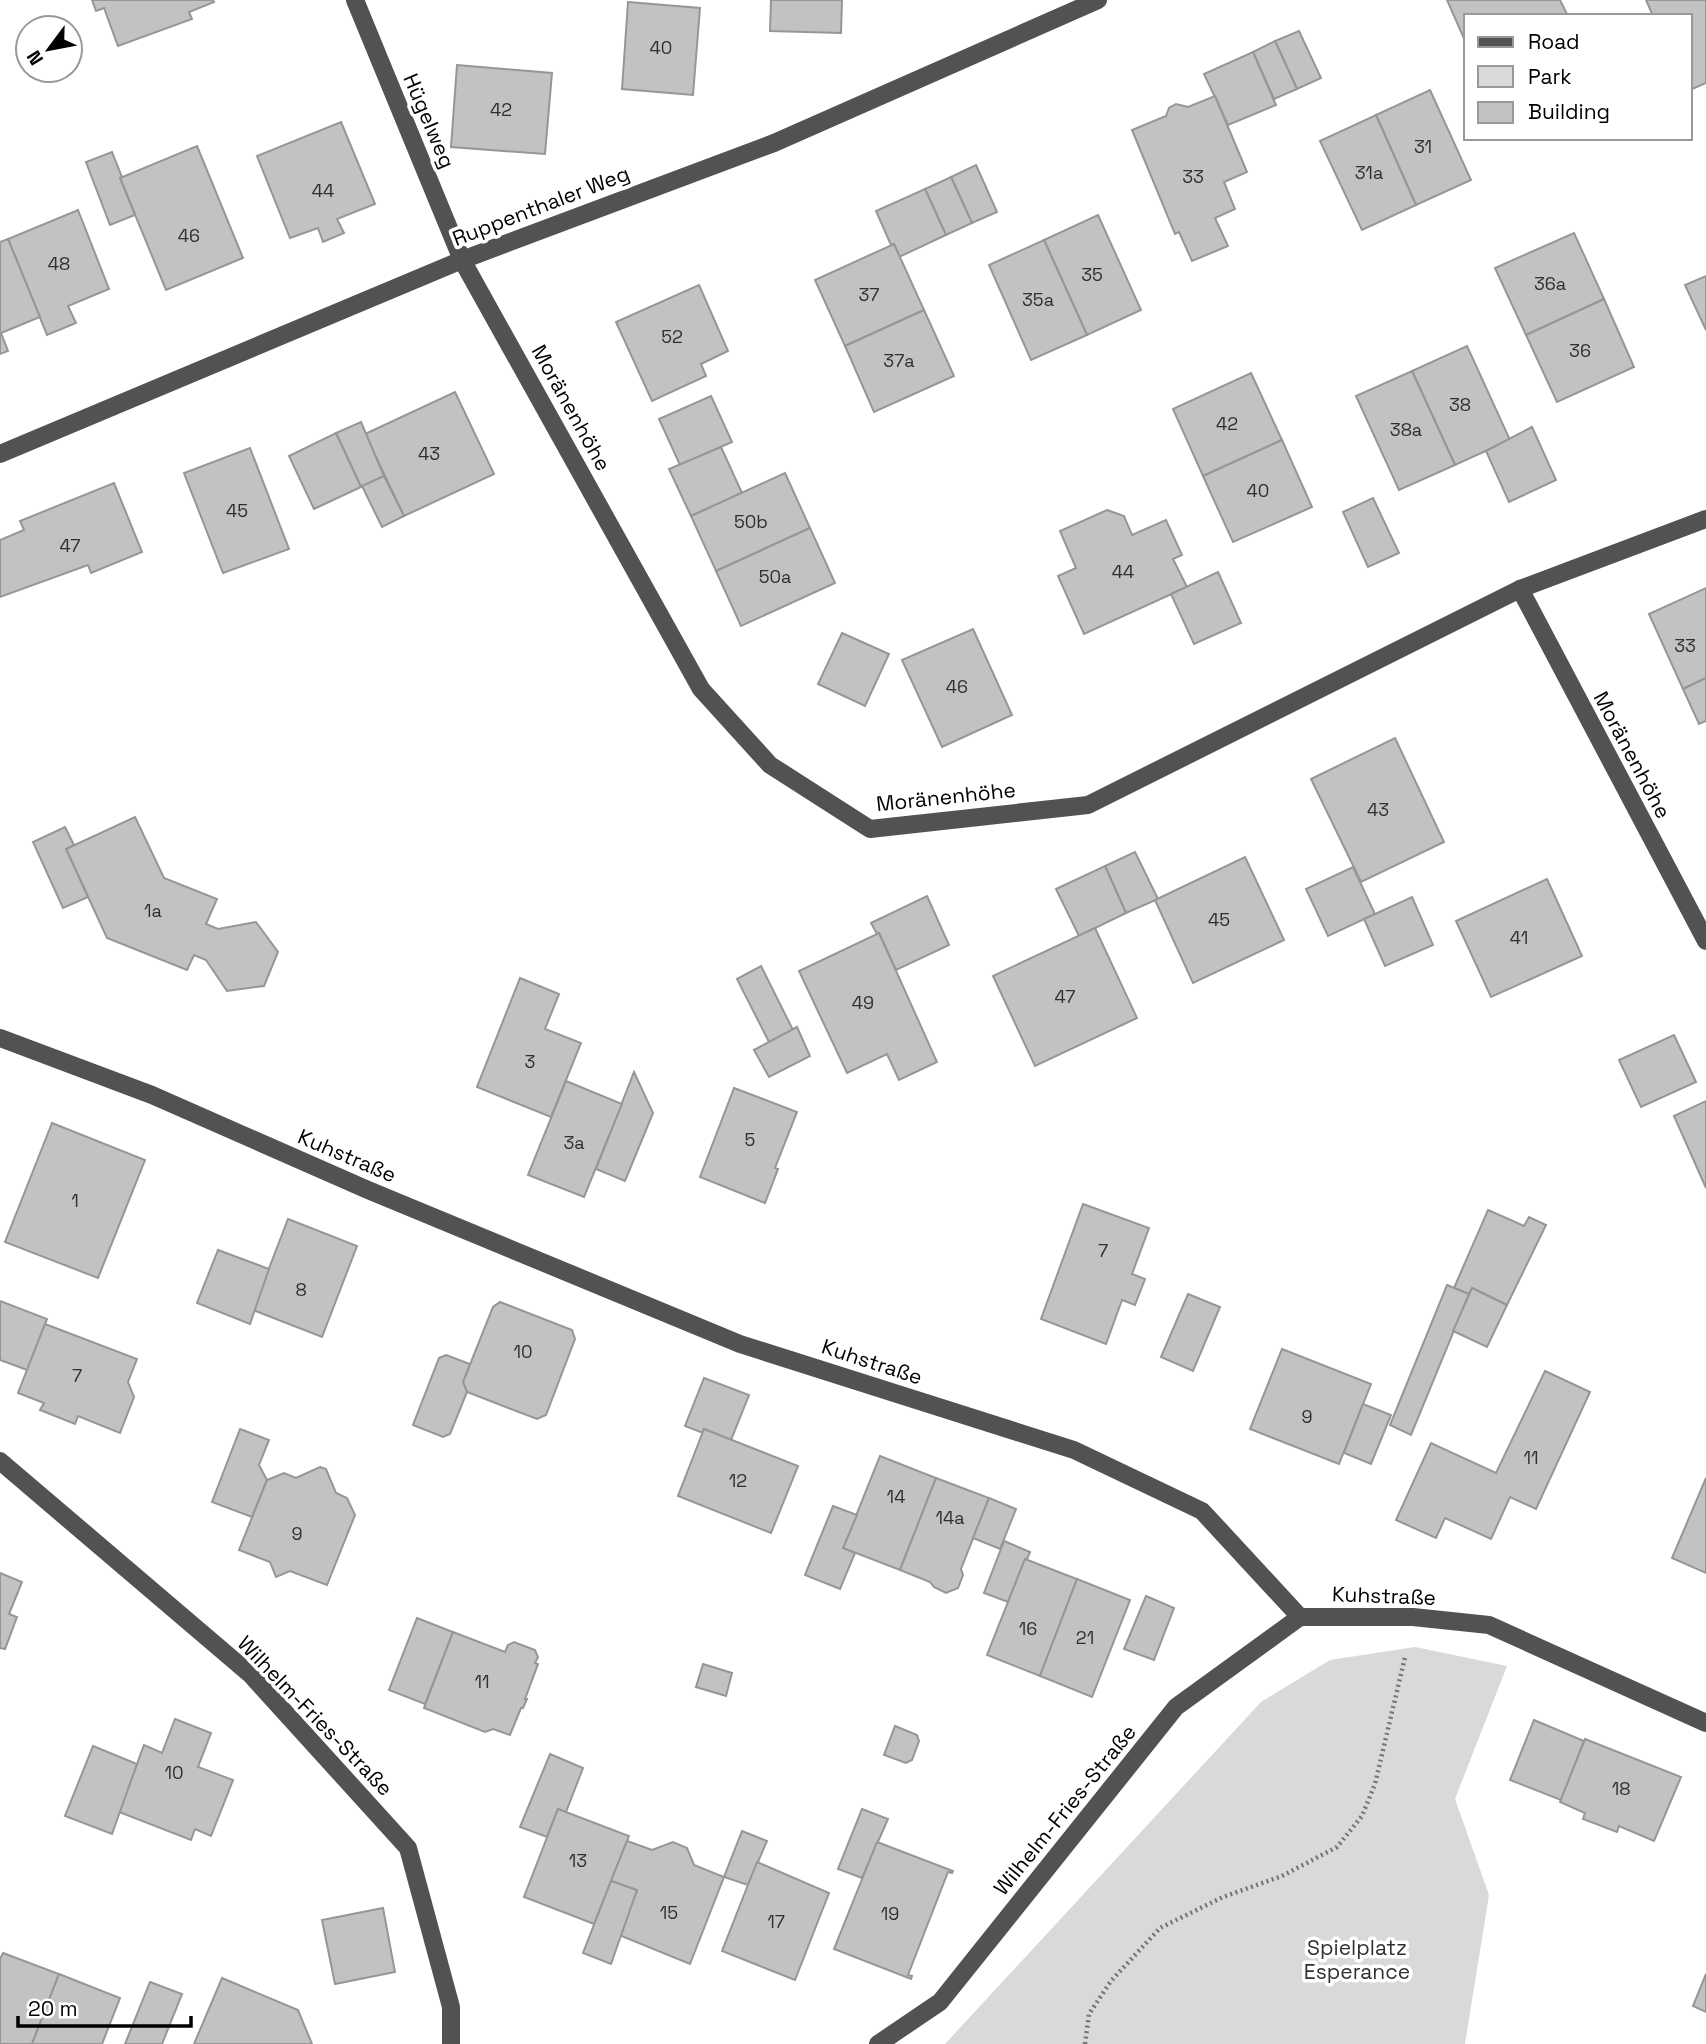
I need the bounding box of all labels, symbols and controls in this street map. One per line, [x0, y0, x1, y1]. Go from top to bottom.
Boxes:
north arrow [14, 14, 84, 84]
legend [1464, 14, 1692, 140]
text: Road [1528, 28, 1580, 55]
house number: 40 [650, 36, 672, 59]
text: N [21, 46, 49, 70]
text: Park [1528, 63, 1572, 90]
street label: Hügelweg [397, 69, 461, 172]
house number: 42 [490, 98, 512, 121]
text: Building [1528, 98, 1610, 125]
house number: 31 [1414, 135, 1432, 158]
street label: Ruppenthaler Weg [448, 159, 633, 252]
house number: 31a [1355, 161, 1383, 184]
house number: 33 [1182, 165, 1204, 188]
house number: 44 [312, 179, 334, 202]
house number: 46 [178, 224, 200, 247]
house number: 48 [48, 252, 70, 275]
house number: 35 [1081, 263, 1103, 286]
house number: 36a [1534, 272, 1566, 295]
house number: 37 [858, 283, 880, 306]
house number: 35a [1022, 288, 1054, 311]
house number: 52 [661, 325, 683, 348]
house number: 36 [1569, 339, 1591, 362]
street label: Moränenhöhe [526, 340, 617, 476]
house number: 37a [883, 349, 915, 372]
house number: 38 [1449, 393, 1471, 416]
house number: 42 [1216, 412, 1238, 435]
house number: 38a [1390, 418, 1422, 441]
house number: 43 [418, 442, 440, 465]
house number: 40 [1247, 479, 1269, 502]
house number: 45 [226, 499, 248, 522]
house number: 50b [734, 510, 768, 533]
house number: 47 [60, 534, 80, 557]
house number: 44 [1112, 560, 1134, 583]
house number: 50a [759, 565, 791, 588]
house number: 33 [1674, 634, 1696, 657]
house number: 46 [946, 675, 968, 698]
street label: Moränenhöhe [1588, 687, 1677, 823]
street label: Moränenhöhe [875, 776, 1017, 817]
house number: 43 [1367, 798, 1389, 821]
house number: 1a [144, 899, 162, 922]
house number: 45 [1208, 908, 1230, 931]
house number: 41 [1510, 926, 1528, 949]
house number: 47 [1055, 985, 1075, 1008]
house number: 49 [852, 991, 874, 1014]
house number: 3 [525, 1050, 535, 1073]
street label: Kuhstraße [294, 1123, 400, 1188]
house number: 5 [745, 1128, 755, 1151]
house number: 3a [563, 1131, 585, 1154]
house number: 1 [71, 1189, 79, 1212]
house number: 7 [1098, 1239, 1108, 1262]
house number: 8 [295, 1278, 307, 1301]
street label: Kuhstraße [818, 1333, 926, 1390]
house number: 10 [513, 1340, 533, 1363]
house number: 7 [72, 1364, 82, 1387]
house number: 9 [1301, 1405, 1313, 1428]
house number: 11 [1523, 1446, 1539, 1469]
house number: 12 [729, 1469, 747, 1492]
house number: 14 [887, 1485, 905, 1508]
house number: 14a [935, 1506, 965, 1529]
house number: 9 [291, 1522, 303, 1545]
street label: Kuhstraße [1332, 1580, 1436, 1611]
house number: 16 [1019, 1617, 1037, 1640]
house number: 21 [1076, 1626, 1094, 1649]
street label: Wilhelm-Fries-Straße [232, 1630, 399, 1801]
house number: 11 [474, 1670, 490, 1693]
street label: Wilhelm-Fries-Straße [987, 1719, 1142, 1901]
house number: 10 [164, 1761, 184, 1784]
house number: 18 [1612, 1777, 1630, 1800]
house number: 13 [569, 1849, 587, 1872]
house number: 15 [660, 1901, 678, 1924]
house number: 19 [881, 1902, 899, 1925]
house number: 17 [767, 1910, 785, 1933]
park label: Spielplatz Esperance [1304, 1934, 1410, 1985]
scale bar [18, 1984, 191, 2028]
text: 20 m [28, 1995, 78, 2022]

